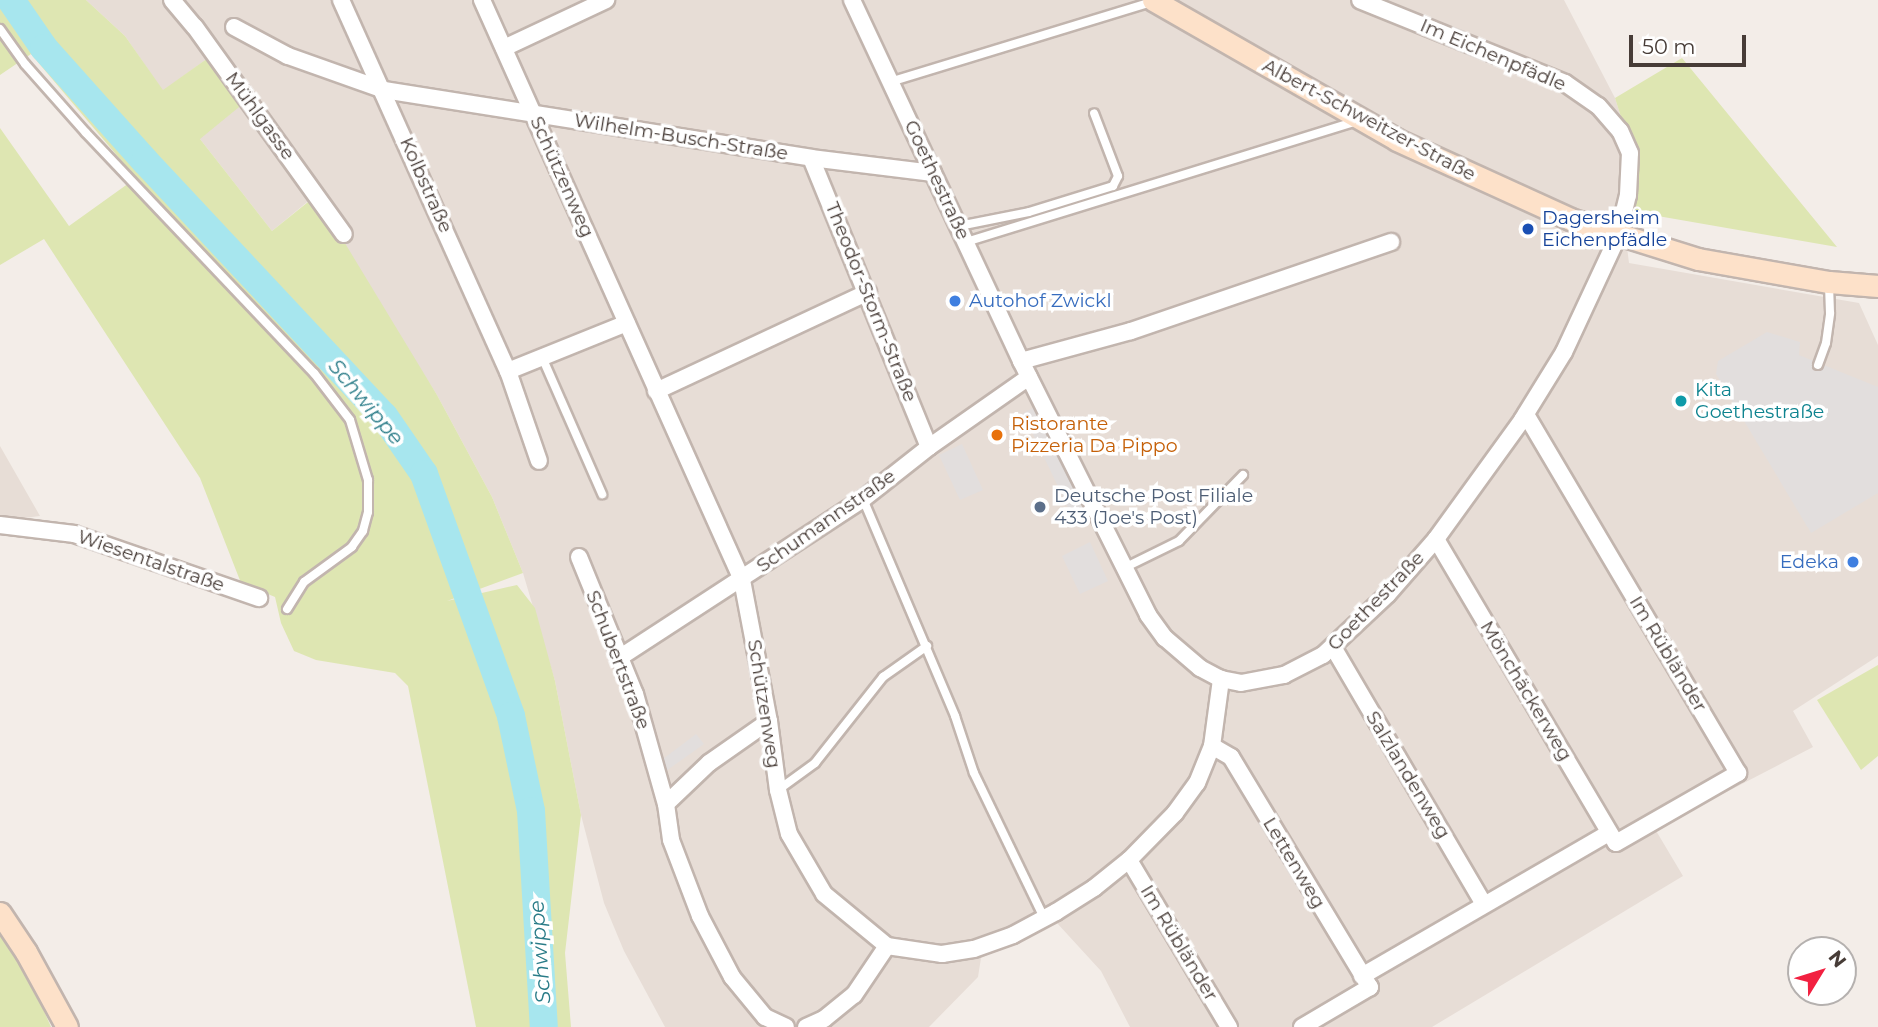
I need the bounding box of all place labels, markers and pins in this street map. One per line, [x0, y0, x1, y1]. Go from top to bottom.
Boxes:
place label: Dagersheim Eichenpfädle [1542, 207, 1667, 251]
marker: Dagersheim Eichenpfädle [1520, 221, 1536, 237]
place label: Autohof Zwickl [969, 290, 1112, 312]
marker: Autohof Zwickl [947, 293, 963, 309]
place label: Kita Goethestraße [1695, 379, 1824, 423]
marker: Kita Goethestraße [1673, 393, 1689, 409]
place label: Ristorante Pizzeria Da Pippo [1011, 413, 1178, 457]
marker: Ristorante Pizzeria Da Pippo [989, 427, 1005, 443]
place label: Deutsche Post Filiale 433 (Joe's Post) [1054, 485, 1253, 529]
marker: Deutsche Post Filiale 433 (Joe's Post) [1032, 499, 1048, 515]
place label: Edeka [1780, 551, 1839, 573]
marker: Edeka [1845, 554, 1861, 570]

